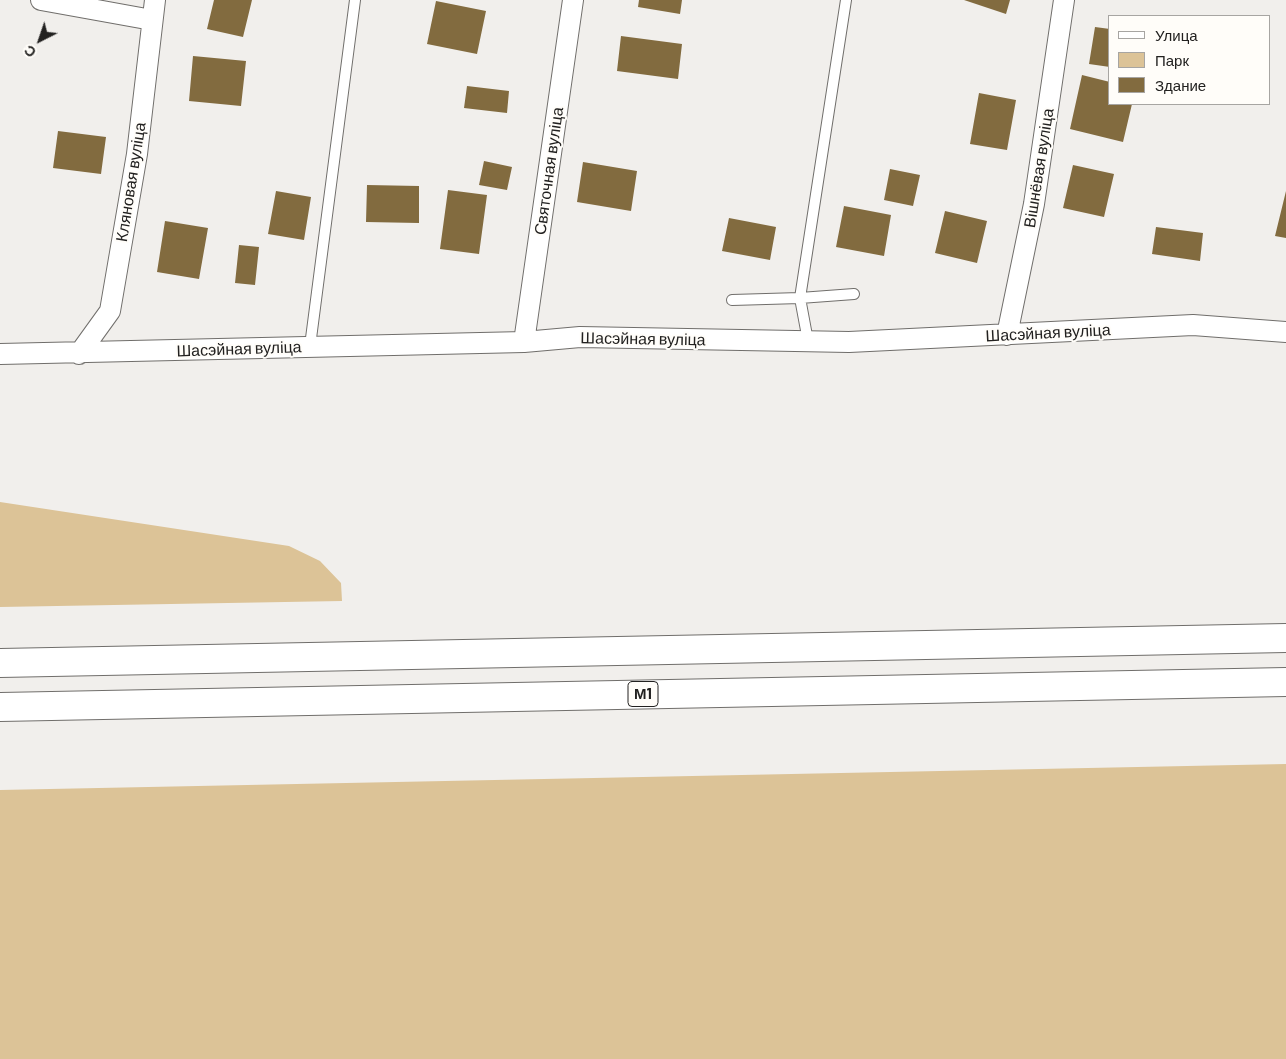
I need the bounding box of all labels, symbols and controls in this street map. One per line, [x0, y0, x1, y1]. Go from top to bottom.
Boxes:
north arrow [15, 15, 65, 65]
legend [1108, 15, 1271, 105]
text: Улица [1155, 26, 1198, 44]
text: С [20, 42, 39, 61]
text: Парк [1155, 51, 1189, 69]
text: Здание [1155, 76, 1206, 94]
street label: Святочная вуліца [531, 106, 567, 236]
street label: Вішнёвая вуліца [1020, 107, 1058, 229]
street label: Кляновая вуліца [112, 121, 150, 243]
street label: Шасэйная вуліца [985, 320, 1111, 346]
street label: Шасэйная вуліца [580, 328, 706, 350]
street label: Шасэйная вуліца [176, 337, 302, 361]
road number: М1 [628, 682, 658, 706]

